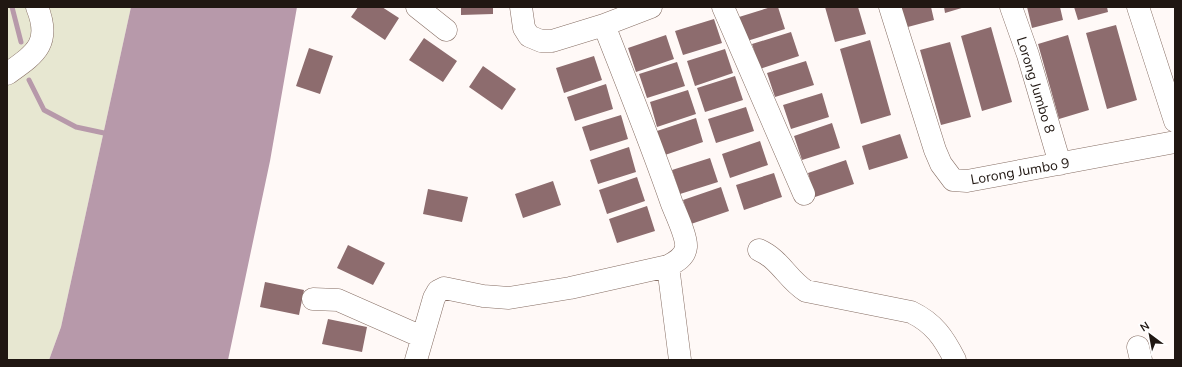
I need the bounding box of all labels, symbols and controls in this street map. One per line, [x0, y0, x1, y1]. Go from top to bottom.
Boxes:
street label: Lorong Jumbo 8 [1012, 35, 1059, 136]
street label: Lorong Jumbo 9 [969, 153, 1071, 190]
north arrow [1130, 315, 1170, 355]
text: N [1137, 318, 1152, 335]

